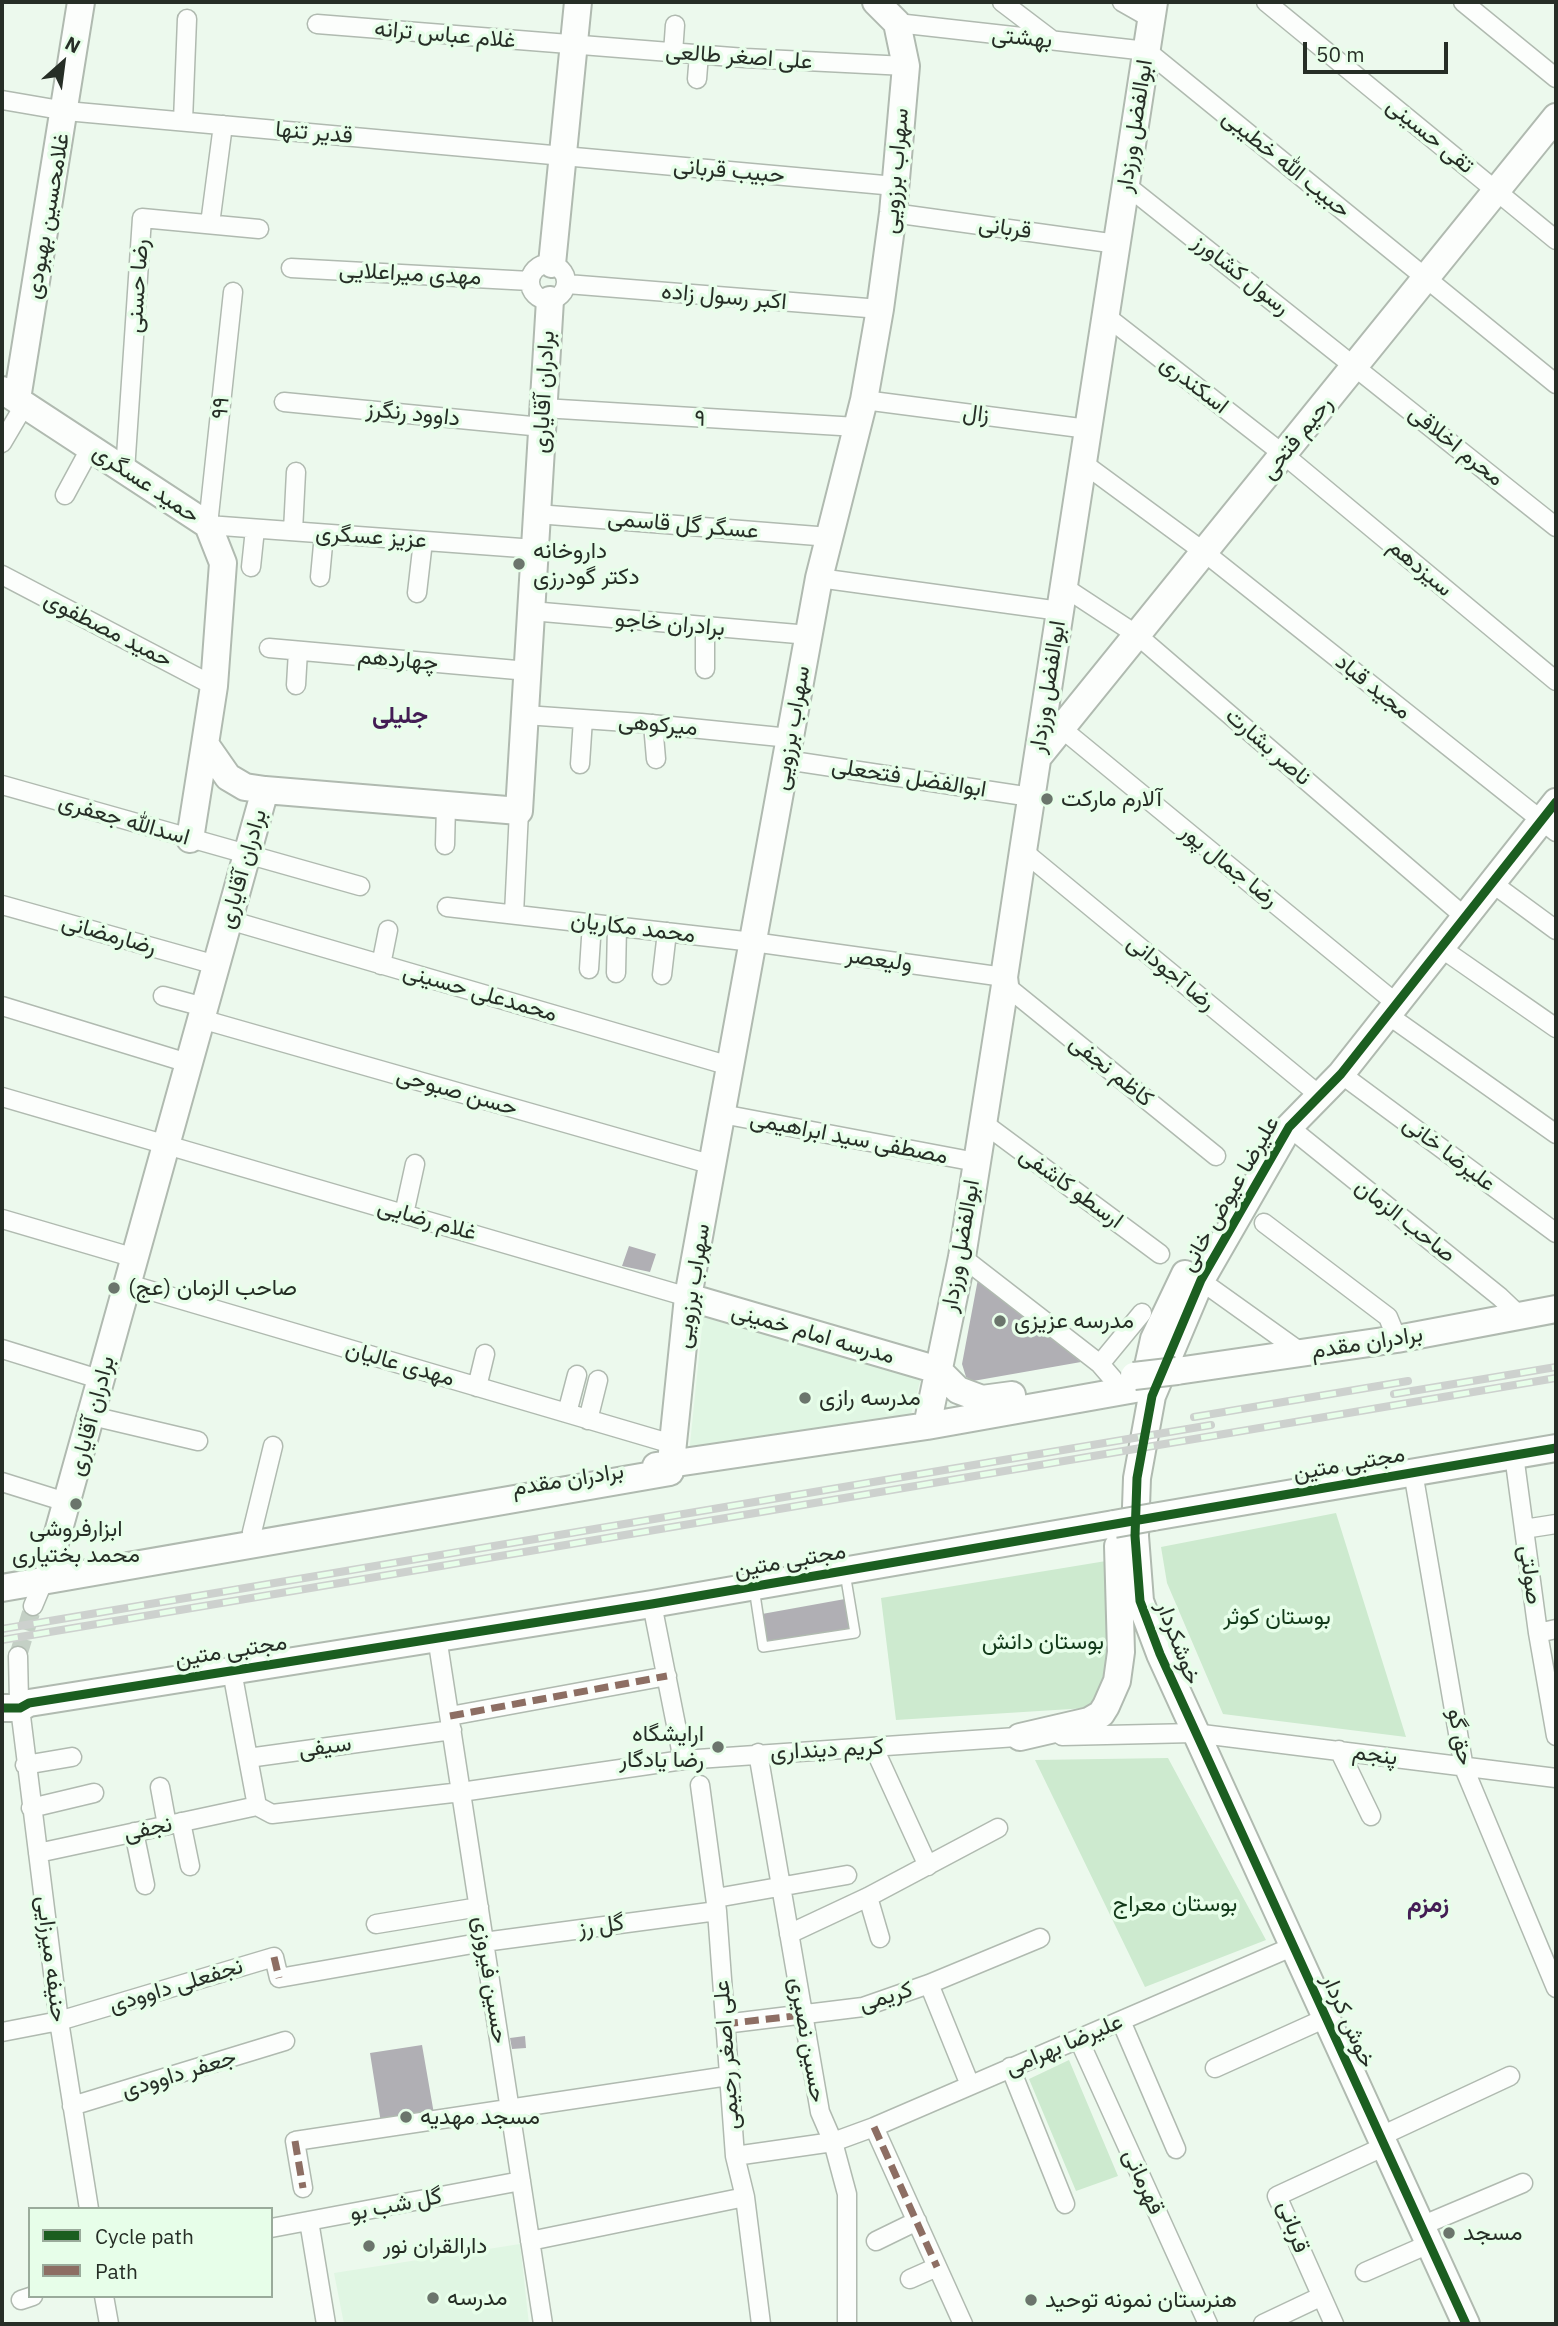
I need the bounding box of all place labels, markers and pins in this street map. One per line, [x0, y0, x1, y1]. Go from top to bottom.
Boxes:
place label: داروخانه دکتر گودرزی [533, 537, 640, 591]
marker: داروخانه دکتر گودرزی [511, 556, 527, 572]
place label: آلارم مارکت [1061, 785, 1162, 813]
marker: آلارم مارکت [1039, 791, 1055, 807]
place label: صاحب الزمان (عج) [128, 1274, 297, 1302]
marker: صاحب الزمان (عج) [106, 1280, 122, 1296]
place label: مدرسه عزیزی [1014, 1307, 1134, 1335]
marker: مدرسه عزیزی [992, 1313, 1008, 1329]
place label: مدرسه رازی [819, 1384, 921, 1412]
marker: مدرسه رازی [797, 1390, 813, 1406]
marker: ابزارفروشی محمد بختیاری [68, 1496, 84, 1512]
place label: ابزارفروشی محمد بختیاری [12, 1515, 140, 1569]
place label: ارایشگاه رضا یادگار [619, 1720, 704, 1774]
marker: ارایشگاه رضا یادگار [710, 1739, 726, 1755]
place label: مسجد مهدیه [420, 2103, 540, 2131]
marker: مسجد مهدیه [398, 2109, 414, 2125]
place label: مسجد [1463, 2219, 1523, 2247]
marker: مسجد [1441, 2225, 1457, 2241]
place label: دارالقران نور [383, 2232, 487, 2260]
marker: دارالقران نور [361, 2238, 377, 2254]
place label: مدرسه [447, 2284, 508, 2312]
place label: هنرستان نمونه توحید [1045, 2286, 1237, 2314]
marker: مدرسه [425, 2290, 441, 2306]
marker: هنرستان نمونه توحید [1023, 2292, 1039, 2308]

